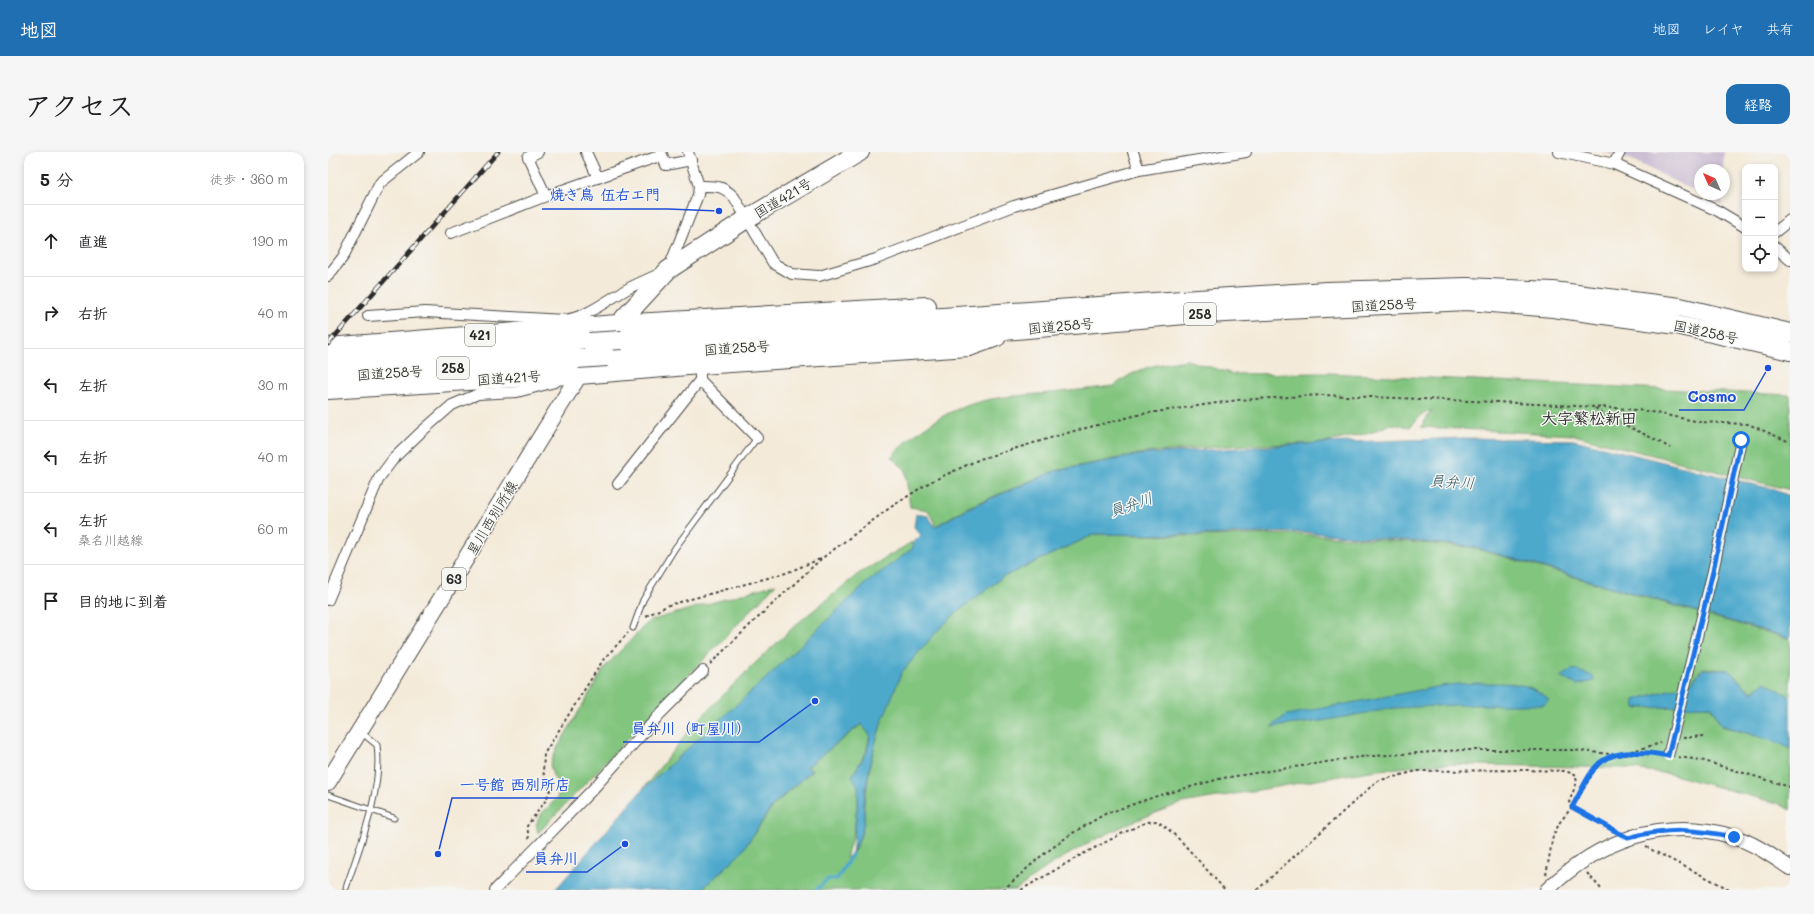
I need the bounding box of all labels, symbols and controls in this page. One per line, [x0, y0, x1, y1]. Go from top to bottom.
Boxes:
text: 地図 [20, 17, 58, 42]
text: 地図 [1653, 19, 1681, 38]
text: レイヤ [1703, 19, 1744, 38]
text: 共有 [1766, 19, 1794, 38]
button: 経路 [1726, 84, 1790, 124]
text: アクセス [24, 87, 134, 123]
north arrow [1694, 164, 1730, 200]
map controls [1742, 164, 1778, 272]
button: + [1742, 164, 1778, 200]
text: 5 分 [40, 168, 73, 190]
text: 徒歩 · 360 m [210, 170, 288, 187]
street label: 国道421号 [750, 173, 815, 222]
callout: 焼き鳥 伍右エ門 [542, 182, 668, 209]
text: 焼き鳥 伍右エ門 [550, 184, 660, 204]
button: − [1742, 200, 1778, 236]
icon: ahead [40, 230, 62, 252]
text: 直進 [78, 231, 108, 251]
text: 190 m [252, 232, 288, 249]
button: locate [1742, 236, 1778, 272]
street label: 国道258号 [1350, 293, 1418, 316]
icon: right [40, 302, 62, 324]
text: 右折 [78, 303, 108, 323]
road number: 258 [1184, 303, 1216, 325]
text: 40 m [258, 304, 288, 321]
street label: 国道258号 [1027, 313, 1095, 338]
street label: 国道258号 [1672, 315, 1741, 348]
road number: 421 [465, 324, 495, 346]
street label: 国道258号 [703, 336, 771, 359]
road number: 258 [437, 357, 469, 379]
street label: 国道258号 [356, 361, 424, 384]
street label: 国道421号 [476, 366, 542, 389]
icon: left [40, 374, 62, 396]
text: 左折 [78, 375, 108, 395]
text: 30 m [258, 376, 288, 393]
callout: Cosmo [1679, 383, 1744, 410]
text: Cosmo [1688, 386, 1736, 406]
district label: 大字繁松新田 [1541, 407, 1637, 428]
route start [1732, 431, 1750, 449]
icon: left [40, 446, 62, 468]
text: 左折 [78, 447, 108, 467]
text: 40 m [258, 448, 288, 465]
water label: 員弁川 [1429, 469, 1475, 493]
street label: 星川西別所線 [462, 477, 521, 559]
water label: 員弁川 [1106, 487, 1155, 521]
text: 左折 [78, 510, 108, 530]
icon: left [40, 518, 62, 540]
text: 60 m [258, 520, 288, 537]
text: 桑名川越線 [78, 531, 143, 548]
road number: 63 [442, 568, 466, 590]
icon: arrive [40, 590, 62, 612]
text: 目的地に到着 [78, 591, 168, 611]
callout: 員弁川（町屋川） [623, 715, 759, 742]
text: 員弁川（町屋川） [631, 718, 751, 738]
callout: 一号館 西別所店 [452, 771, 578, 798]
text: 一号館 西別所店 [460, 774, 570, 794]
route end [1725, 828, 1743, 846]
callout: 員弁川 [526, 845, 587, 872]
text: 員弁川 [533, 848, 579, 868]

